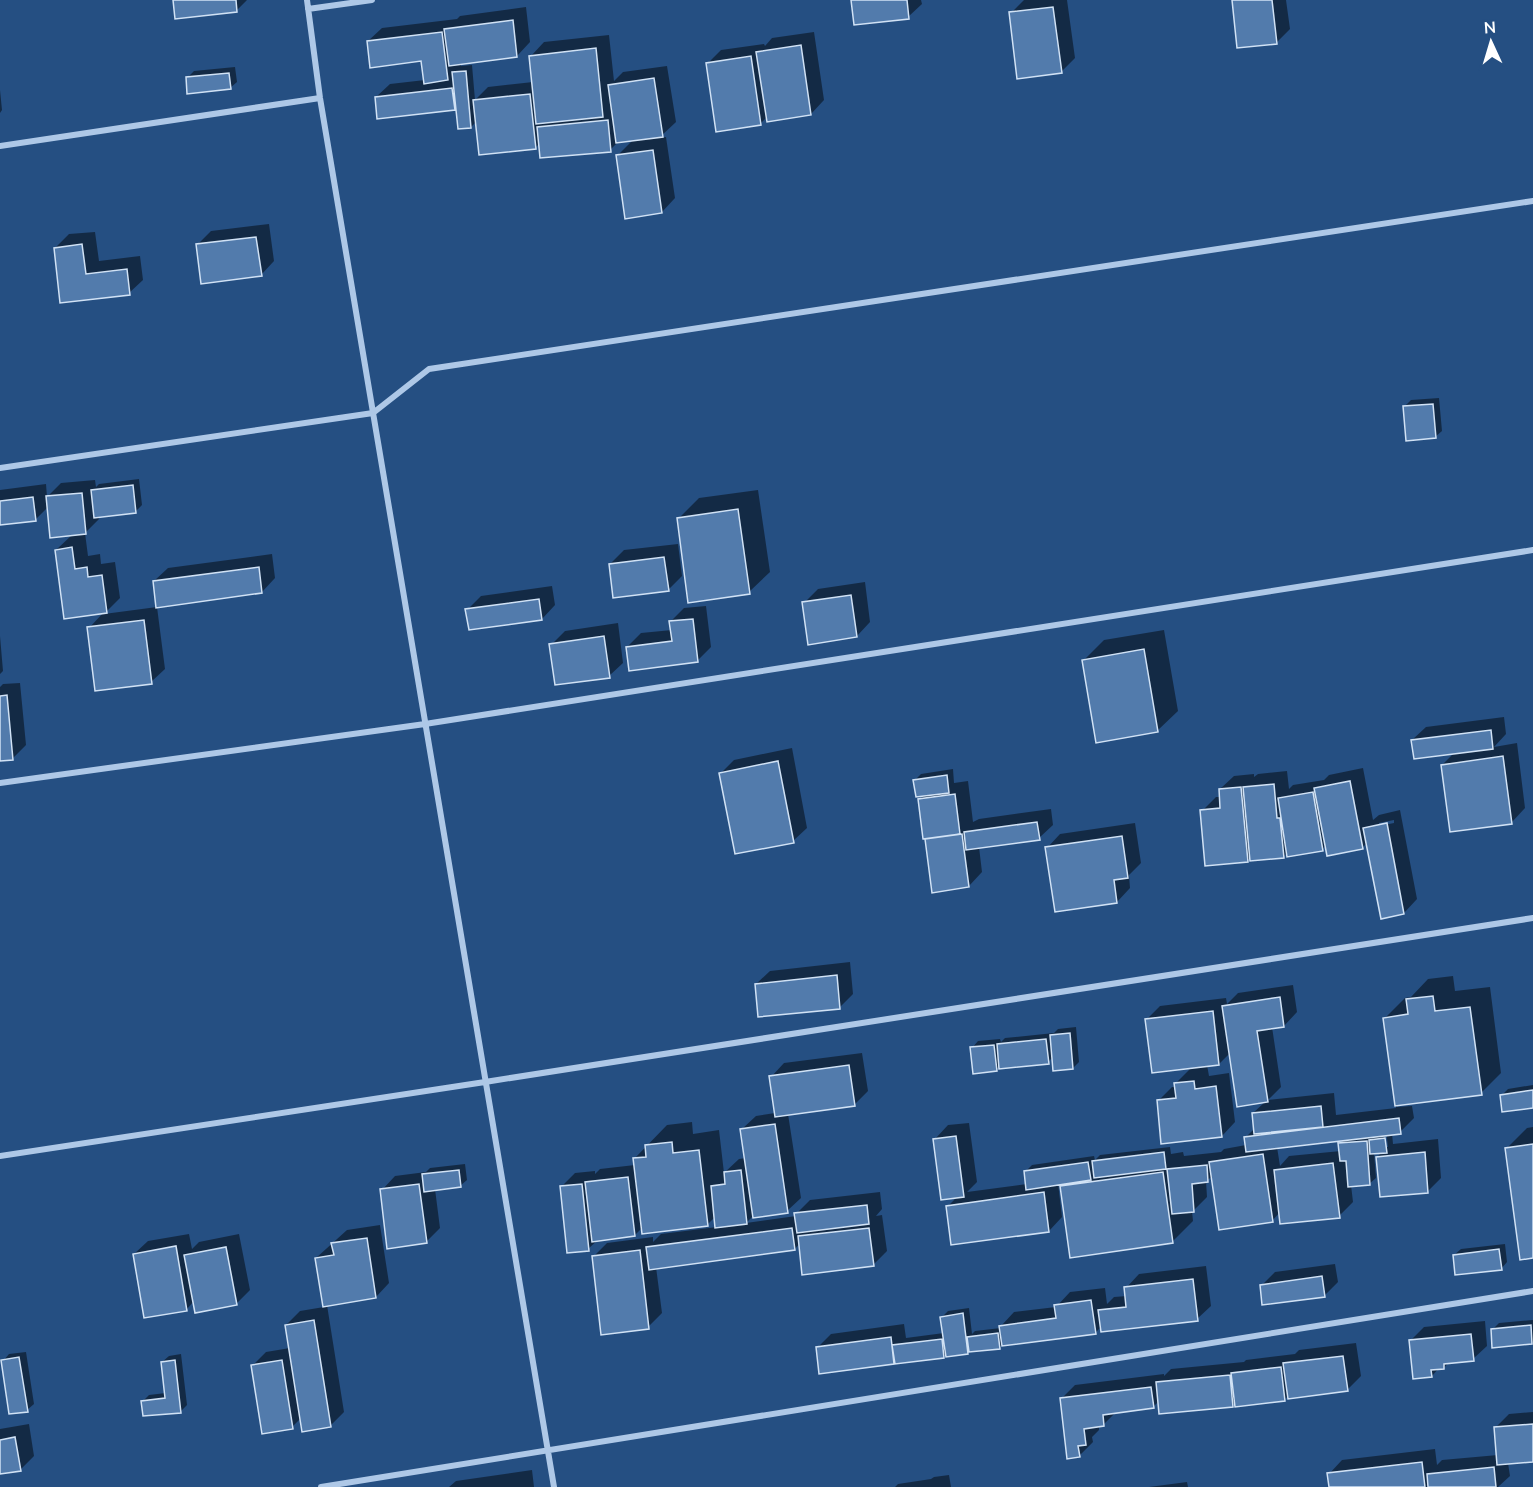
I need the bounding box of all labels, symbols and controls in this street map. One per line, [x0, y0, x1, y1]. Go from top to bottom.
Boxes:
north arrow [1461, 12, 1521, 72]
text: N [1483, 17, 1497, 37]

